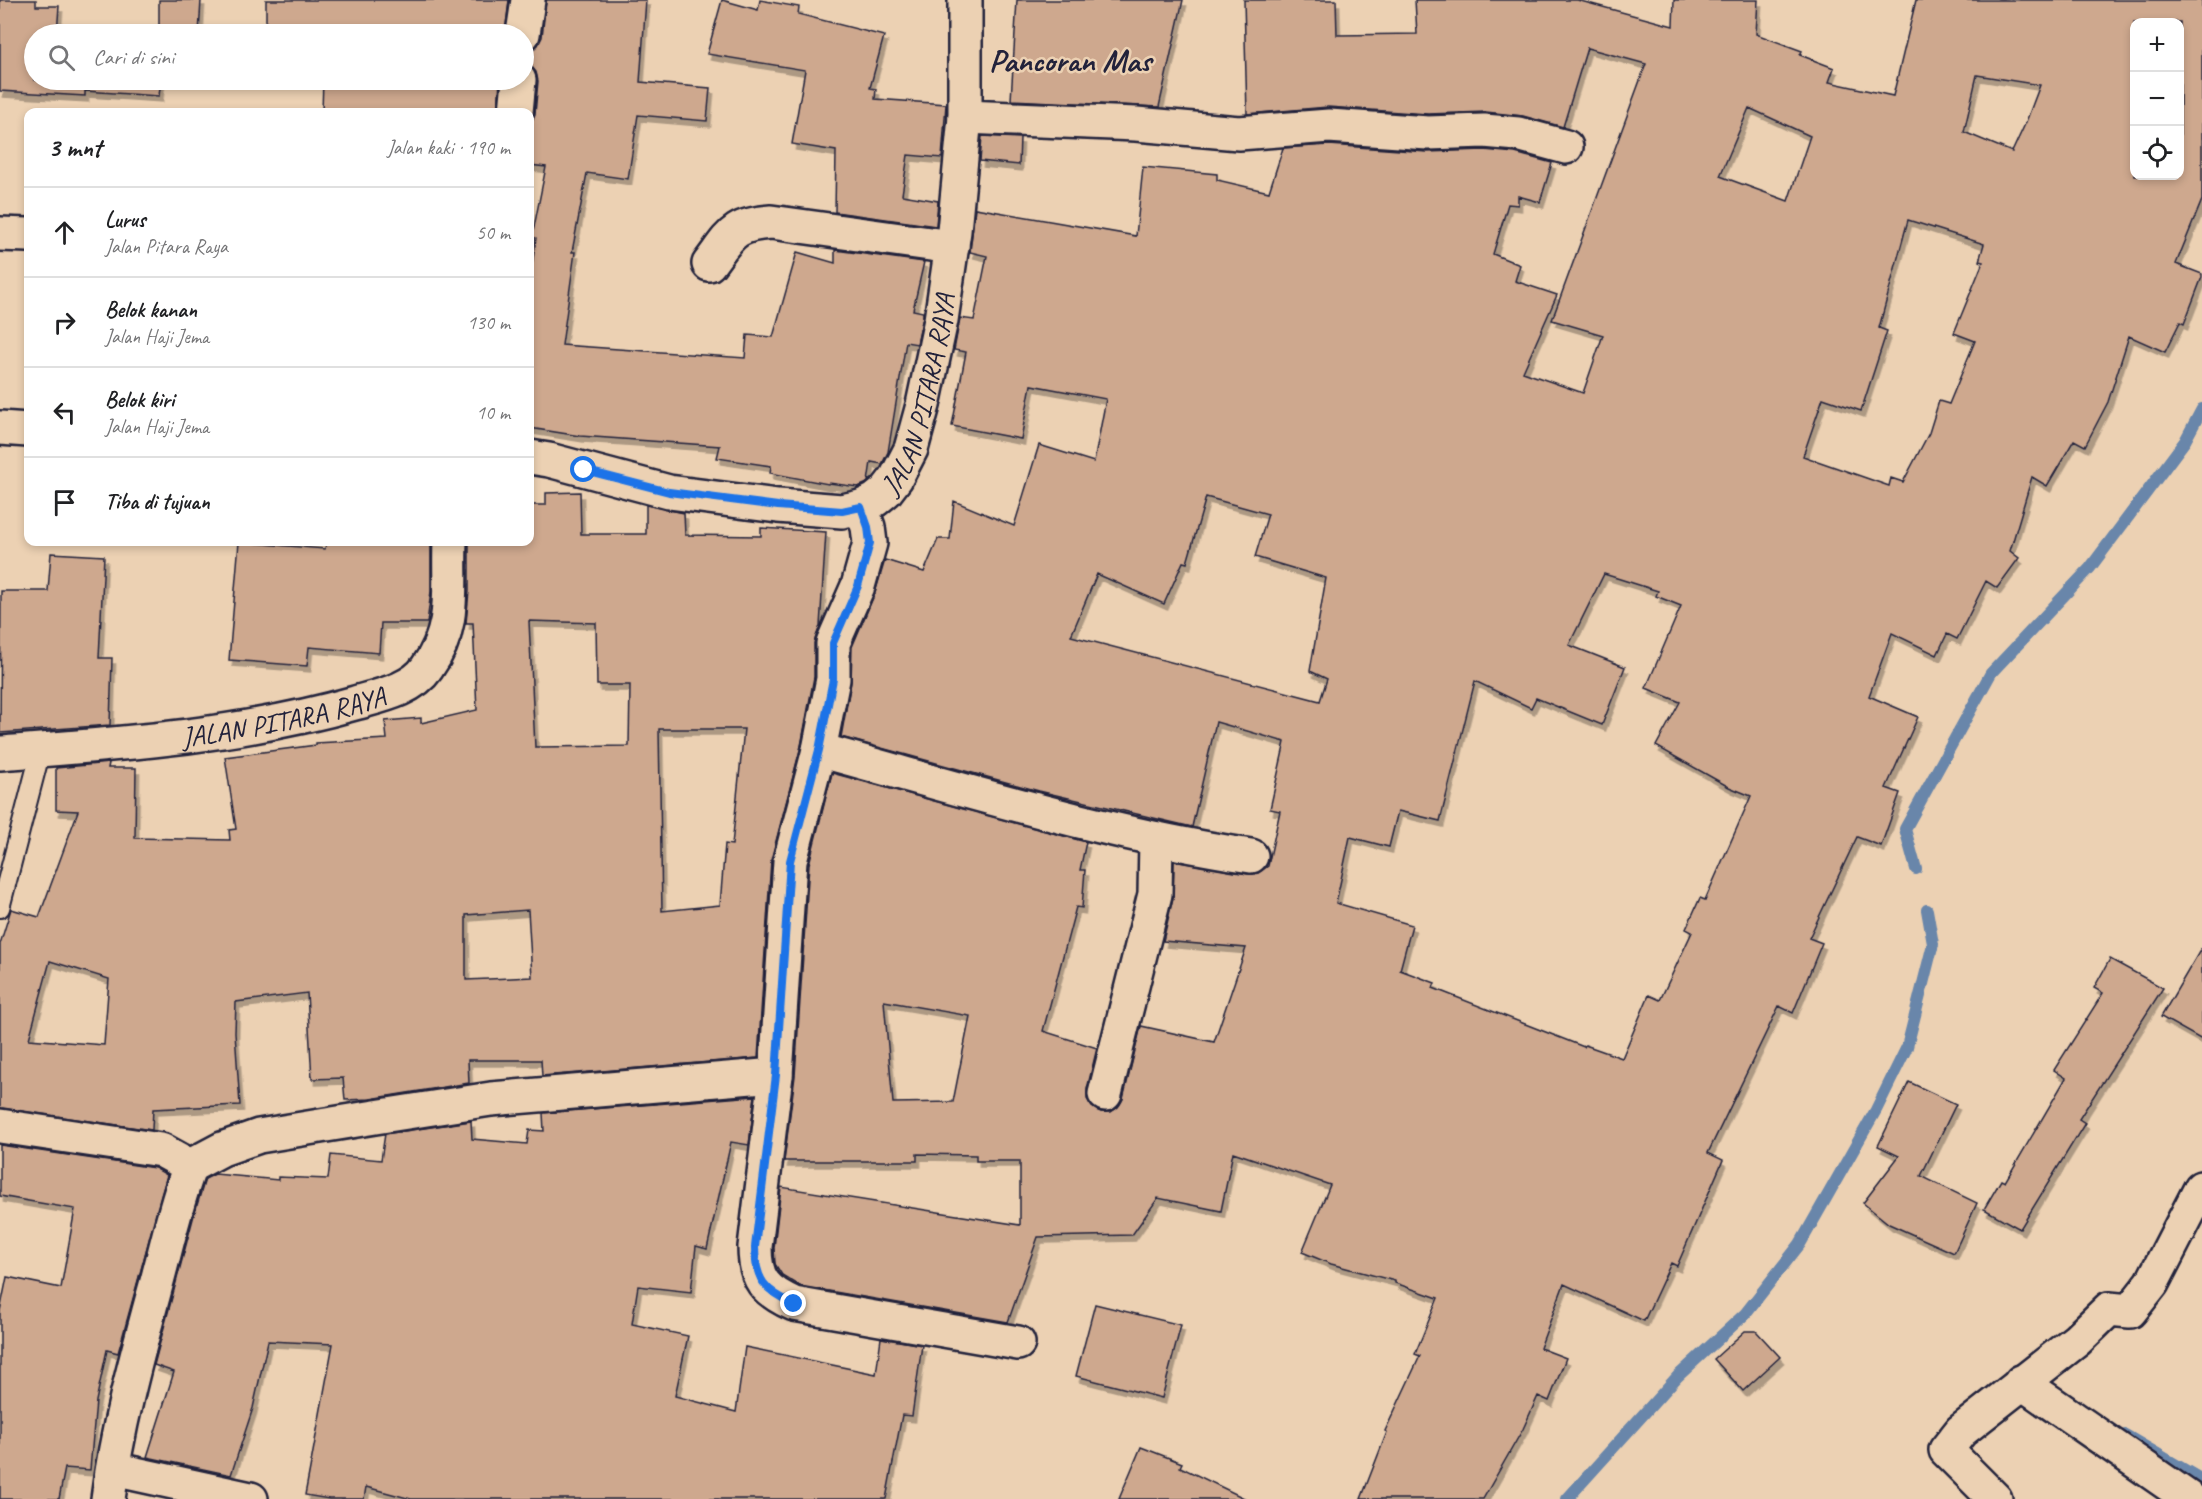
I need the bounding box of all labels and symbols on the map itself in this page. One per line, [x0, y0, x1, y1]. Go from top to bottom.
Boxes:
district label: Pancoran Mas [989, 40, 1155, 81]
street label: JALAN PITARA RAYA [872, 290, 963, 503]
route start [570, 456, 596, 482]
street label: JALAN PITARA RAYA [178, 678, 391, 755]
route end [780, 1290, 806, 1316]

